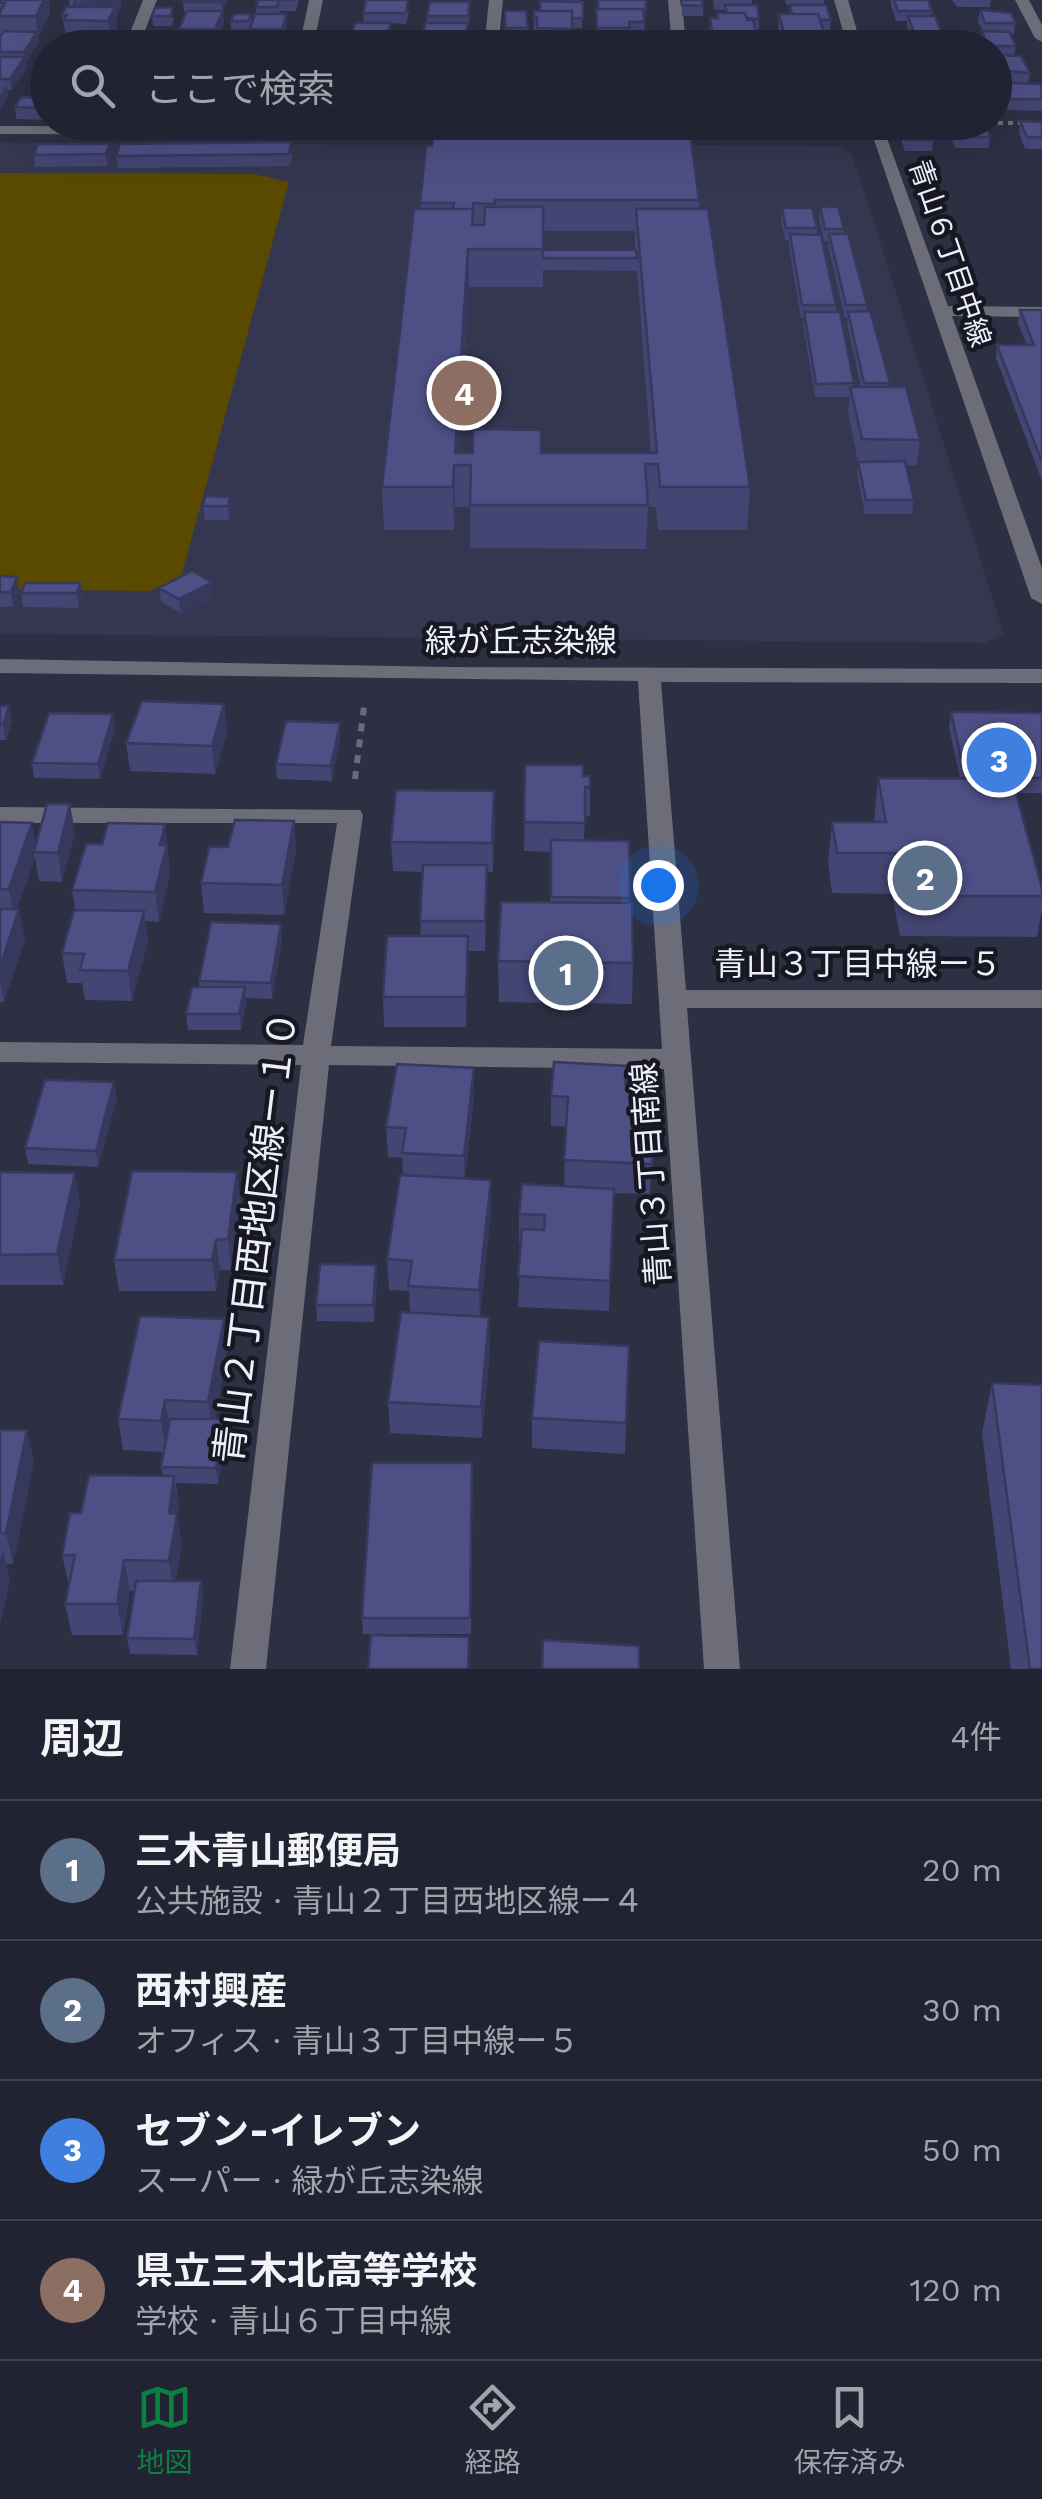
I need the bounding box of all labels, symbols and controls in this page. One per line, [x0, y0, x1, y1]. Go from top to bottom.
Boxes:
search box [30, 30, 1012, 140]
icon: search [65, 58, 120, 113]
text: ここで検索 [145, 67, 335, 111]
street label: 青山６丁目中線 [902, 155, 998, 351]
pin: 4 [432, 356, 496, 430]
street label: 緑が丘志染線 [425, 622, 617, 660]
pin: 3 [966, 722, 1032, 798]
pin: 2 [892, 840, 958, 916]
your location [633, 860, 684, 911]
pin: 1 [534, 936, 598, 1010]
street label: 青山３丁目中線ー５ [714, 945, 1002, 983]
street label: 青山２丁目西地区線ー１０ [206, 1008, 306, 1466]
street label: 青山３丁目南線 [624, 1061, 678, 1287]
text: 周辺 [40, 1714, 124, 1763]
text: 4件 [950, 1718, 1002, 1756]
text: 三木青山郵便局 [135, 1829, 401, 1873]
text: 1 [66, 1851, 79, 1889]
text: 20 m [922, 1851, 1002, 1889]
text: 公共施設 · 青山２丁目西地区線ー４ [135, 1882, 644, 1920]
text: 西村興産 [135, 1969, 287, 2013]
text: 2 [63, 1991, 82, 2029]
text: 30 m [922, 1991, 1002, 2029]
text: オフィス · 青山３丁目中線ー５ [135, 2022, 579, 2060]
text: セブン-イレブン [135, 2109, 421, 2153]
text: 3 [63, 2131, 82, 2169]
text: 50 m [922, 2131, 1002, 2169]
text: スーパー · 緑が丘志染線 [135, 2162, 484, 2200]
text: 県立三木北高等学校 [135, 2249, 477, 2293]
text: 4 [62, 2271, 83, 2309]
text: 120 m [910, 2271, 1002, 2309]
text: 学校 · 青山６丁目中線 [135, 2302, 452, 2340]
tab: 地図 [136, 2380, 192, 2480]
tab: 経路 [465, 2380, 521, 2480]
tab: 保存済み [794, 2380, 906, 2480]

